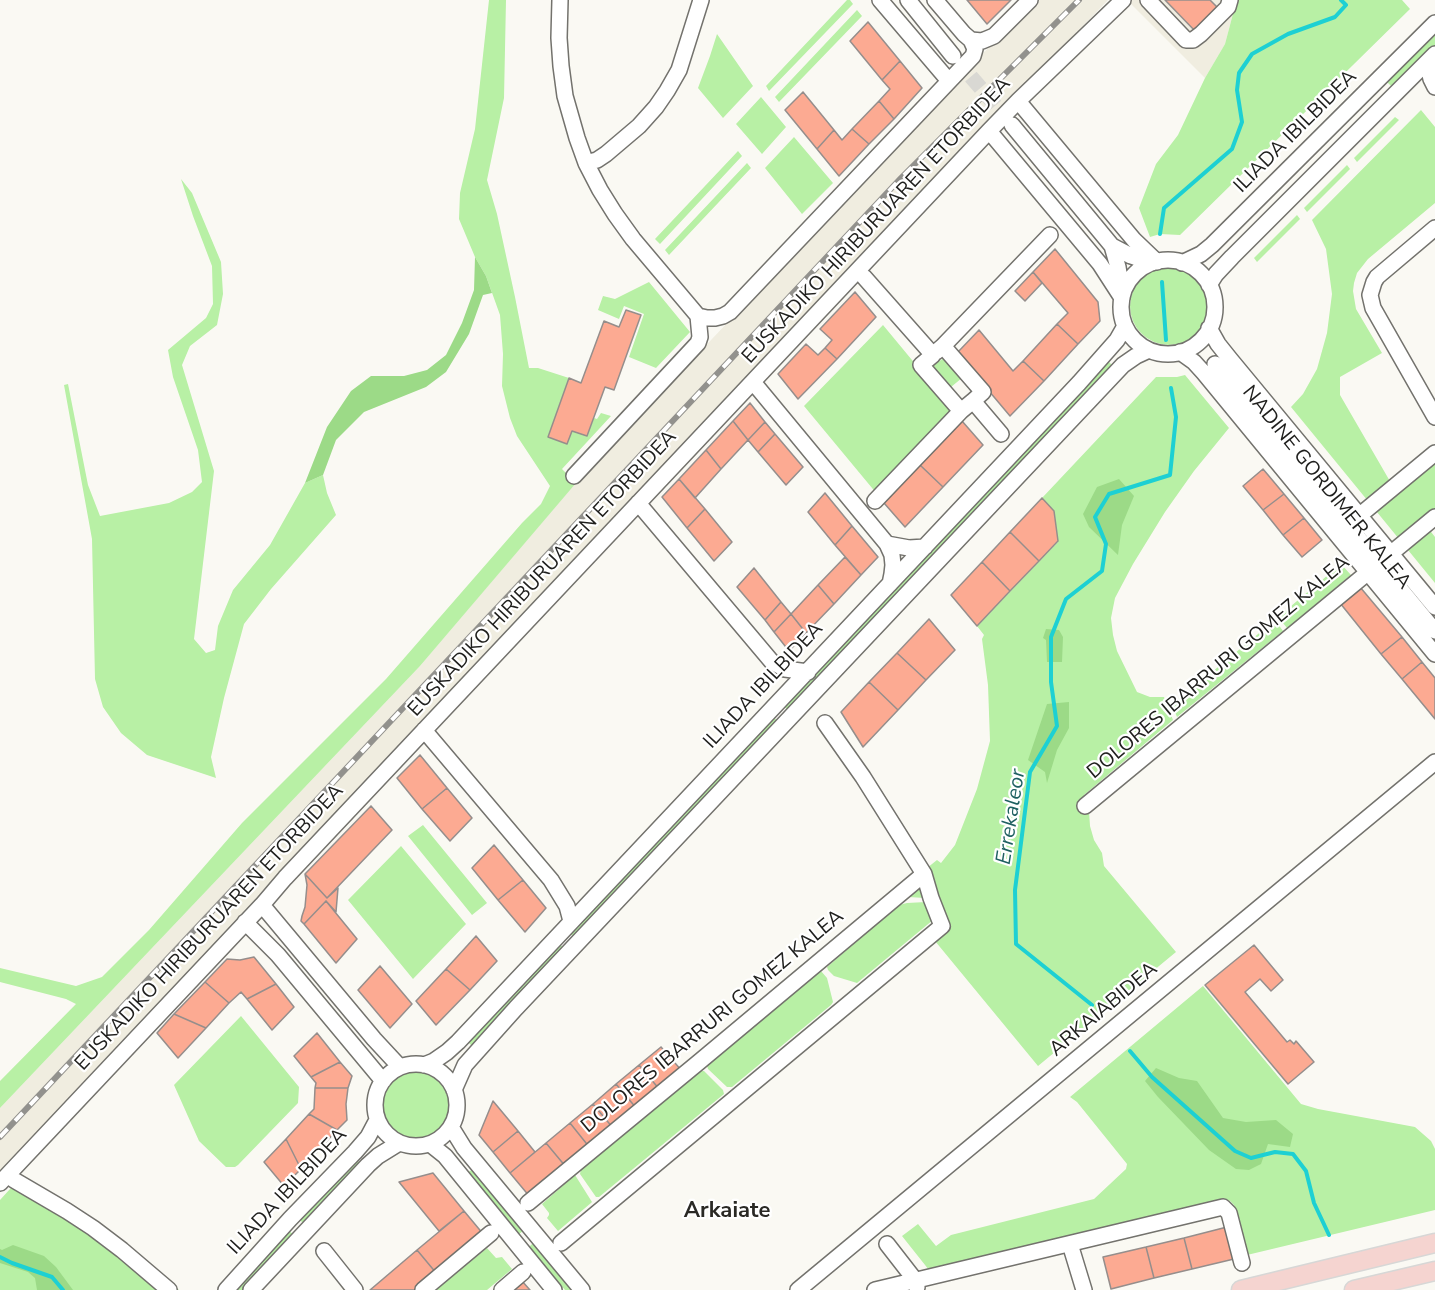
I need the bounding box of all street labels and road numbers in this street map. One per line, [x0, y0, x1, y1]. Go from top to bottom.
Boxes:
street label: ILIADA IBILBIDEA [1230, 66, 1362, 198]
street label: EUSKADIKO HIRIBURUAREN ETORBIDEA [738, 73, 1016, 369]
street label: NADINE GORDIMER KALEA [1237, 381, 1415, 595]
street label: EUSKADIKO HIRIBURUAREN ETORBIDEA [404, 426, 682, 722]
street label: DOLORES IBARRURI GOMEZ KALEA [1083, 551, 1355, 785]
street label: ILIADA IBILBIDEA [699, 618, 829, 754]
street label: EUSKADIKO HIRIBURUAREN ETORBIDEA [71, 780, 349, 1076]
street label: DOLORES IBARRURI GOMEZ KALEA [577, 905, 849, 1139]
street label: ARKAIABIDEA [1045, 958, 1163, 1062]
street label: ILIADA IBILBIDEA [223, 1124, 353, 1260]

